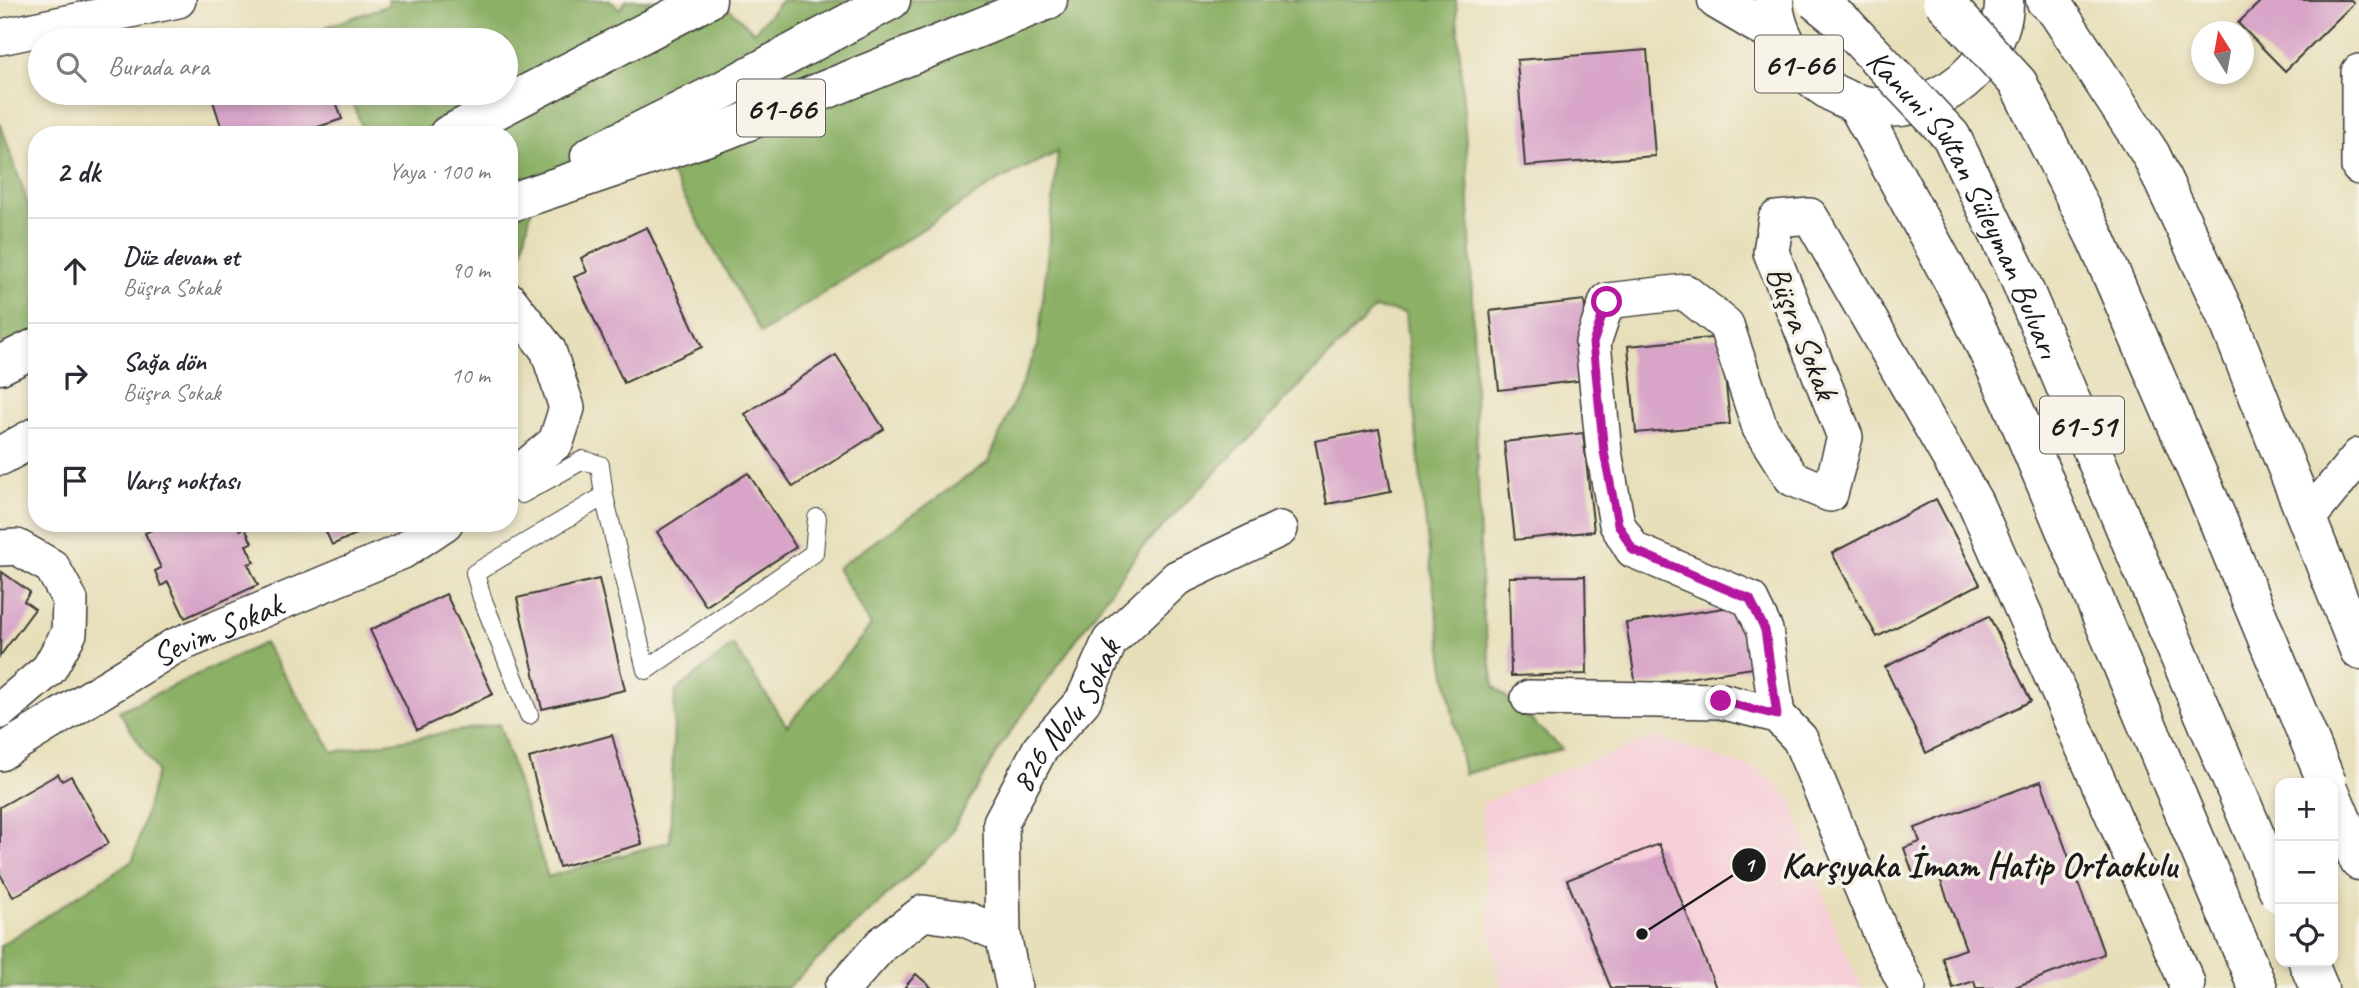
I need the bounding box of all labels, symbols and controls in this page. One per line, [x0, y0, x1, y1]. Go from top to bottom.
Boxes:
north arrow [2191, 21, 2254, 84]
search box [28, 28, 518, 105]
road number: 61-66 [1755, 36, 1843, 92]
street label: Kanuni Sultan Süleyman Bulvarı [1857, 40, 2071, 366]
icon: search [52, 48, 90, 86]
text: Burada ara [108, 50, 209, 83]
road number: 61-66 [737, 80, 825, 136]
text: 2 dk [56, 153, 100, 191]
text: Yaya · 100 m [388, 157, 490, 186]
text: Düz devam et [123, 240, 239, 273]
icon: ahead [56, 252, 94, 290]
text: 90 m [451, 256, 490, 285]
street label: Büşra Sokak [1756, 260, 1849, 407]
text: Büşra Sokak [123, 273, 221, 302]
route start [1591, 286, 1622, 317]
text: Sağa dön [123, 345, 206, 378]
icon: right [56, 357, 94, 395]
text: 10 m [451, 361, 490, 390]
text: Büşra Sokak [123, 378, 221, 407]
road number: 61-51 [2040, 396, 2124, 454]
icon: arrive [56, 462, 94, 500]
text: Varış noktası [123, 464, 240, 497]
street label: Sevim Sokak [144, 583, 291, 677]
street label: 826 Nolu Sokak [1001, 631, 1131, 800]
route end [1705, 685, 1736, 716]
map controls [2275, 778, 2338, 967]
button: + [2275, 778, 2338, 841]
callout: Karşıyaka İmam Hatip Ortaokulu [1731, 837, 2191, 893]
button: − [2275, 841, 2338, 904]
text: Karşıyaka İmam Hatip Ortaokulu [1781, 843, 2180, 888]
text: 1 [1744, 852, 1756, 878]
button: locate [2275, 904, 2338, 967]

